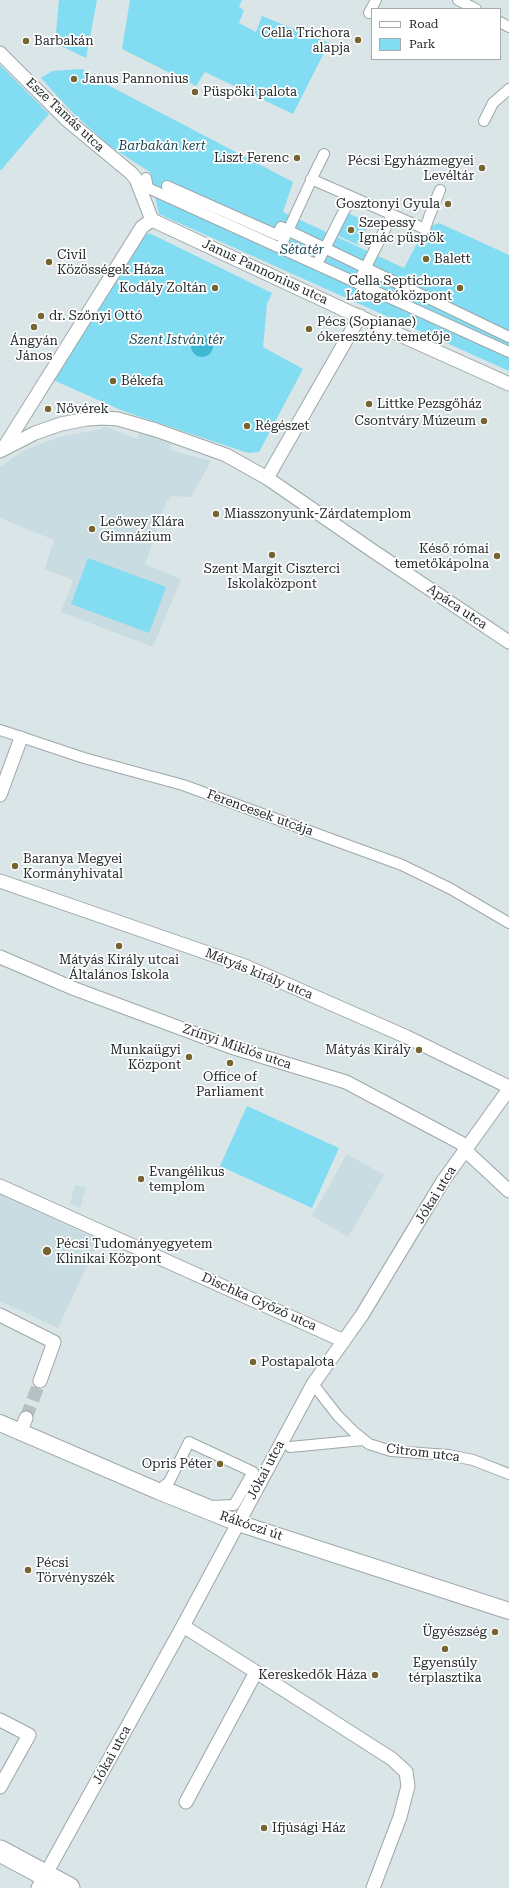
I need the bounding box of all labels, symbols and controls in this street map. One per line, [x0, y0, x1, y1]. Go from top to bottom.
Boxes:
legend [371, 8, 501, 60]
text: Road [409, 17, 438, 31]
place label: Cella Trichora alapja [261, 25, 350, 56]
place label: Barbakán [34, 33, 94, 49]
marker: Cella Trichora alapja [353, 35, 363, 45]
marker: Barbakán [21, 36, 31, 46]
text: Park [409, 37, 435, 51]
place label: Janus Pannonius [82, 71, 189, 87]
marker: Janus Pannonius [69, 74, 79, 84]
street label: Esze Tamás utca [23, 75, 107, 155]
place label: Püspöki palota [203, 84, 297, 100]
marker: Püspöki palota [190, 87, 200, 97]
park label: Barbakán kert [118, 138, 206, 154]
place label: Liszt Ferenc [214, 150, 289, 166]
marker: Liszt Ferenc [292, 153, 302, 163]
place label: Pécsi Egyházmegyei Levéltár [348, 153, 474, 184]
marker: Pécsi Egyházmegyei Levéltár [477, 163, 487, 173]
place label: Gosztonyi Gyula [336, 196, 440, 212]
marker: Gosztonyi Gyula [443, 199, 453, 209]
place label: Szepessy Ignác püspök [359, 215, 445, 246]
marker: Szepessy Ignác püspök [346, 225, 356, 235]
street label: Janus Pannonius utca [200, 236, 330, 308]
park label: Sétatér [280, 242, 324, 258]
place label: Civil Közösségek Háza [57, 247, 164, 278]
place label: Balett [434, 251, 471, 267]
marker: Balett [421, 254, 431, 264]
marker: Civil Közösségek Háza [44, 257, 54, 267]
place label: Cella Septichora Látogatóközpont [346, 273, 452, 304]
place label: Kodály Zoltán [119, 280, 207, 296]
marker: Kodály Zoltán [210, 283, 220, 293]
marker: Cella Septichora Látogatóközpont [455, 283, 465, 293]
place label: dr. Szőnyi Ottó [49, 308, 142, 324]
marker: dr. Szőnyi Ottó [36, 311, 46, 321]
place label: Pécs (Sopianae) ókeresztény temetője [317, 314, 450, 345]
marker: Ángyán János [29, 322, 39, 332]
marker: Pécs (Sopianae) ókeresztény temetője [304, 324, 314, 334]
park label: Szent István tér [129, 332, 225, 348]
place label: Ángyán János [10, 333, 58, 364]
place label: Békefa [121, 373, 164, 389]
marker: Békefa [108, 376, 118, 386]
place label: Littke Pezsgőház [377, 396, 481, 412]
marker: Littke Pezsgőház [364, 399, 374, 409]
place label: Nővérek [56, 401, 109, 417]
marker: Nővérek [43, 404, 53, 414]
place label: Csontváry Múzeum [354, 413, 476, 429]
marker: Csontváry Múzeum [479, 416, 489, 426]
place label: Régészet [255, 418, 309, 434]
marker: Régészet [242, 421, 252, 431]
place label: Miasszonyunk-Zárdatemplom [224, 506, 411, 522]
marker: Miasszonyunk-Zárdatemplom [211, 509, 221, 519]
place label: Leőwey Klára Gimnázium [100, 514, 184, 545]
marker: Leőwey Klára Gimnázium [87, 524, 97, 534]
place label: Késő római temetőkápolna [395, 541, 489, 572]
marker: Szent Margit Ciszterci Iskolaközpont [267, 550, 277, 560]
marker: Késő római temetőkápolna [492, 551, 502, 561]
place label: Szent Margit Ciszterci Iskolaközpont [204, 561, 340, 592]
street label: Apáca utca [424, 581, 490, 633]
street label: Ferencesek utcája [205, 786, 315, 840]
place label: Baranya Megyei Kormányhivatal [23, 851, 123, 882]
marker: Baranya Megyei Kormányhivatal [10, 861, 20, 871]
marker: Mátyás Király utcai Általános Iskola [114, 941, 124, 951]
street label: Mátyás király utca [203, 945, 315, 1003]
place label: Mátyás Király utcai Általános Iskola [59, 952, 179, 983]
street label: Zrínyi Miklós utca [181, 1021, 293, 1073]
place label: Munkaügyi Központ [110, 1042, 181, 1073]
place label: Mátyás Király [325, 1042, 411, 1058]
marker: Mátyás Király [414, 1045, 424, 1055]
marker: Munkaügyi Központ [184, 1052, 194, 1062]
marker: Office of Parliament [225, 1058, 235, 1068]
place label: Office of Parliament [196, 1069, 264, 1100]
street label: Jókai utca [412, 1163, 460, 1227]
place label: Evangélikus templom [149, 1164, 225, 1195]
marker: Evangélikus templom [136, 1174, 146, 1184]
place label: Pécsi Tudományegyetem Klinikai Központ [56, 1236, 213, 1267]
marker: Pécsi Tudományegyetem Klinikai Központ [41, 1245, 53, 1257]
street label: Dischka Győző utca [199, 1270, 319, 1334]
place label: Postapalota [261, 1354, 334, 1370]
marker: Postapalota [248, 1357, 258, 1367]
street label: Jókai utca [244, 1438, 288, 1502]
street label: Citrom utca [385, 1441, 461, 1465]
place label: Opris Péter [142, 1456, 212, 1472]
marker: Opris Péter [215, 1459, 225, 1469]
street label: Rákóczi út [217, 1508, 285, 1544]
place label: Pécsi Törvényszék [36, 1555, 115, 1586]
marker: Pécsi Törvényszék [23, 1565, 33, 1575]
place label: Ügyészség [422, 1624, 487, 1640]
marker: Ügyészség [490, 1627, 500, 1637]
marker: Egyensúly térplasztika [440, 1644, 450, 1654]
place label: Egyensúly térplasztika [409, 1655, 481, 1686]
place label: Kereskedők Háza [258, 1667, 367, 1683]
marker: Kereskedők Háza [370, 1670, 380, 1680]
street label: Jókai utca [90, 1723, 134, 1787]
place label: Ifjúsági Ház [272, 1820, 345, 1836]
marker: Ifjúsági Ház [259, 1823, 269, 1833]

